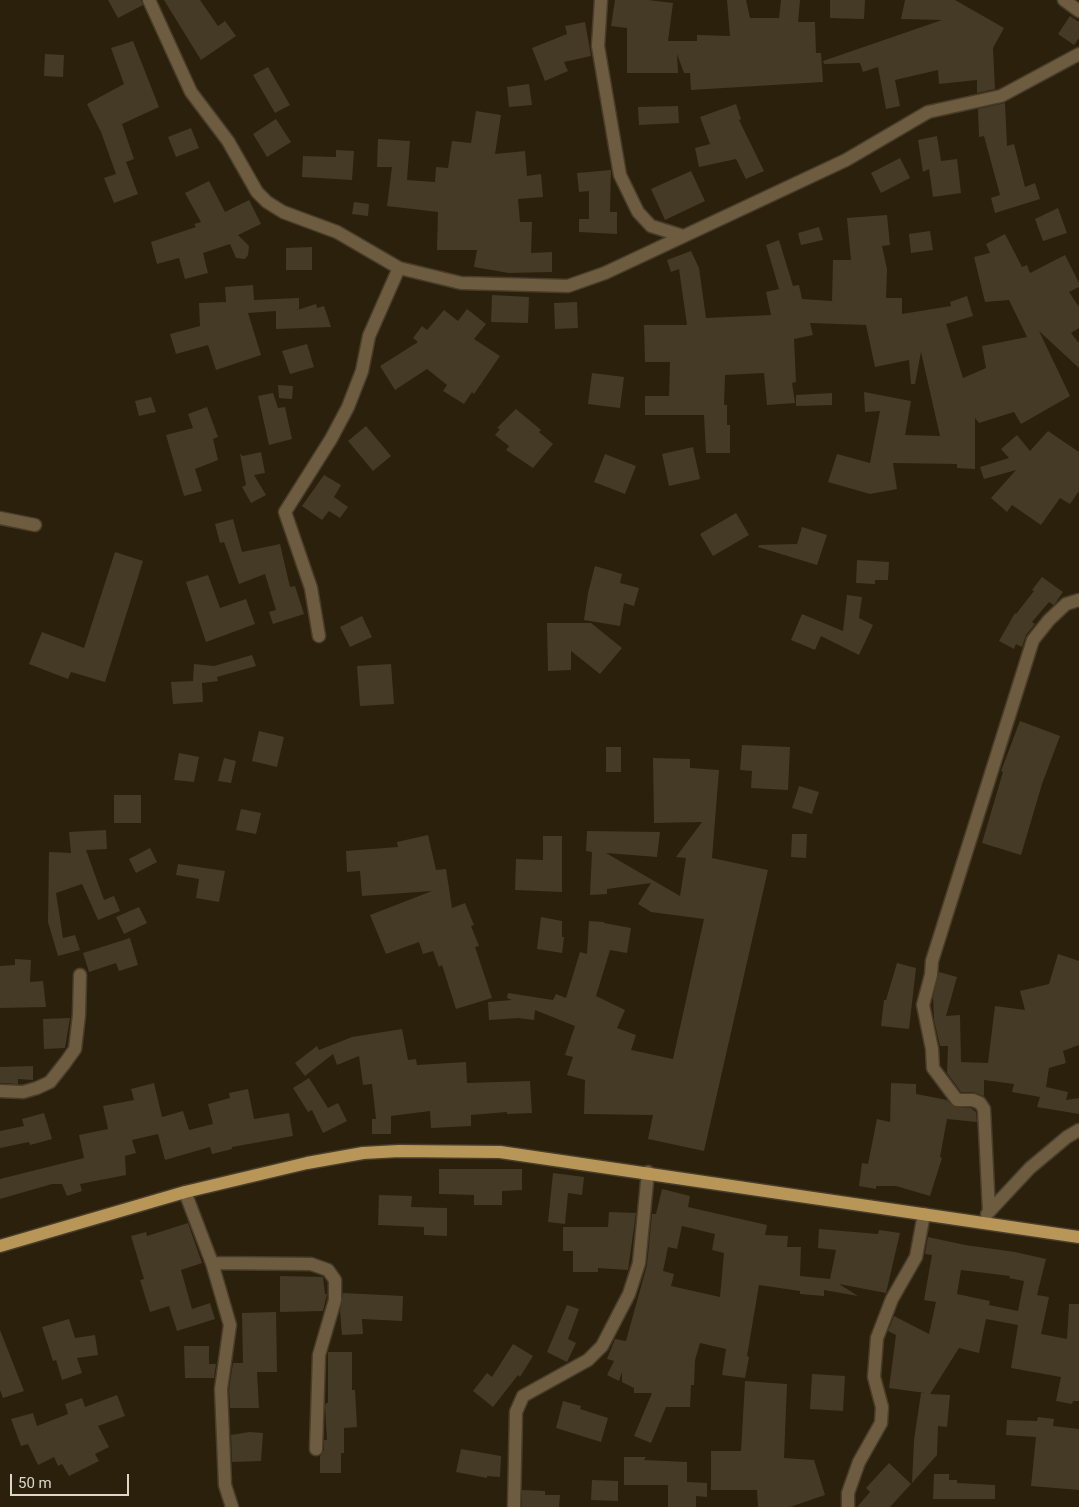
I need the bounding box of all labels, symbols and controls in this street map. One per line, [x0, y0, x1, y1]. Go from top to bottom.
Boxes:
scale bar [12, 1464, 131, 1496]
text: 50 m [18, 1474, 52, 1492]

